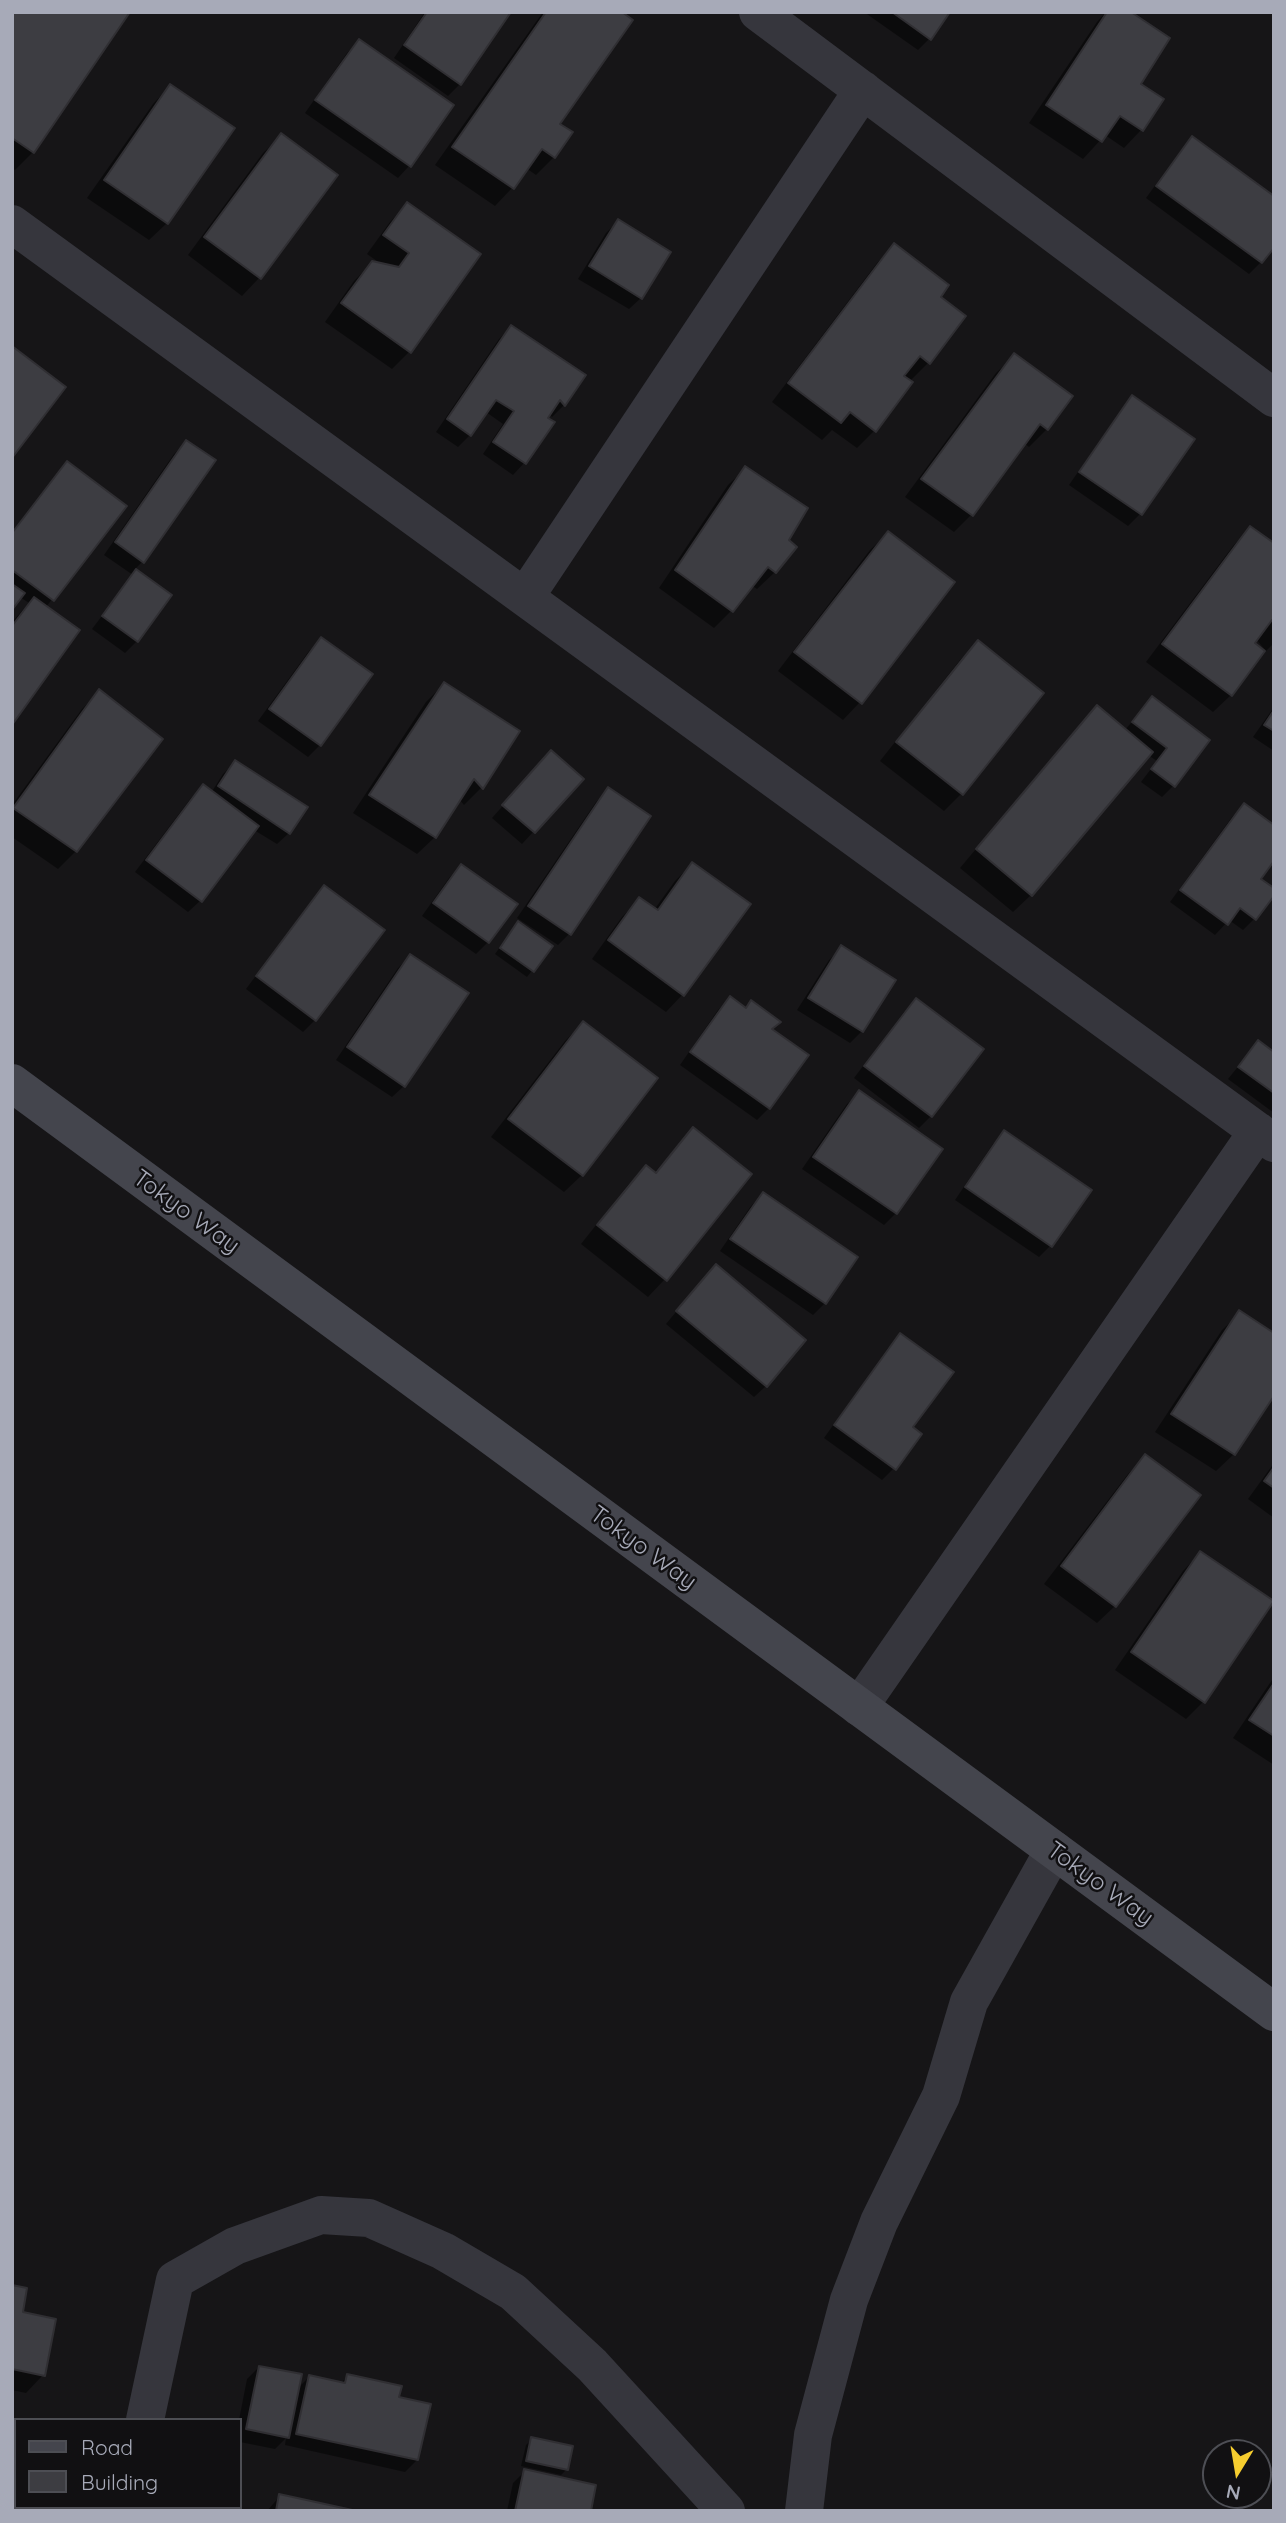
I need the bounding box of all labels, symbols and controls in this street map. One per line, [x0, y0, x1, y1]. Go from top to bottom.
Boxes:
street label: Tokyo Way [127, 1164, 245, 1260]
street label: Tokyo Way [584, 1500, 702, 1596]
street label: Tokyo Way [1041, 1836, 1159, 1932]
legend [14, 2418, 242, 2509]
text: Road [81, 2434, 133, 2460]
north arrow [1202, 2439, 1272, 2509]
text: Building [81, 2469, 158, 2495]
text: N [1224, 2480, 1243, 2506]

